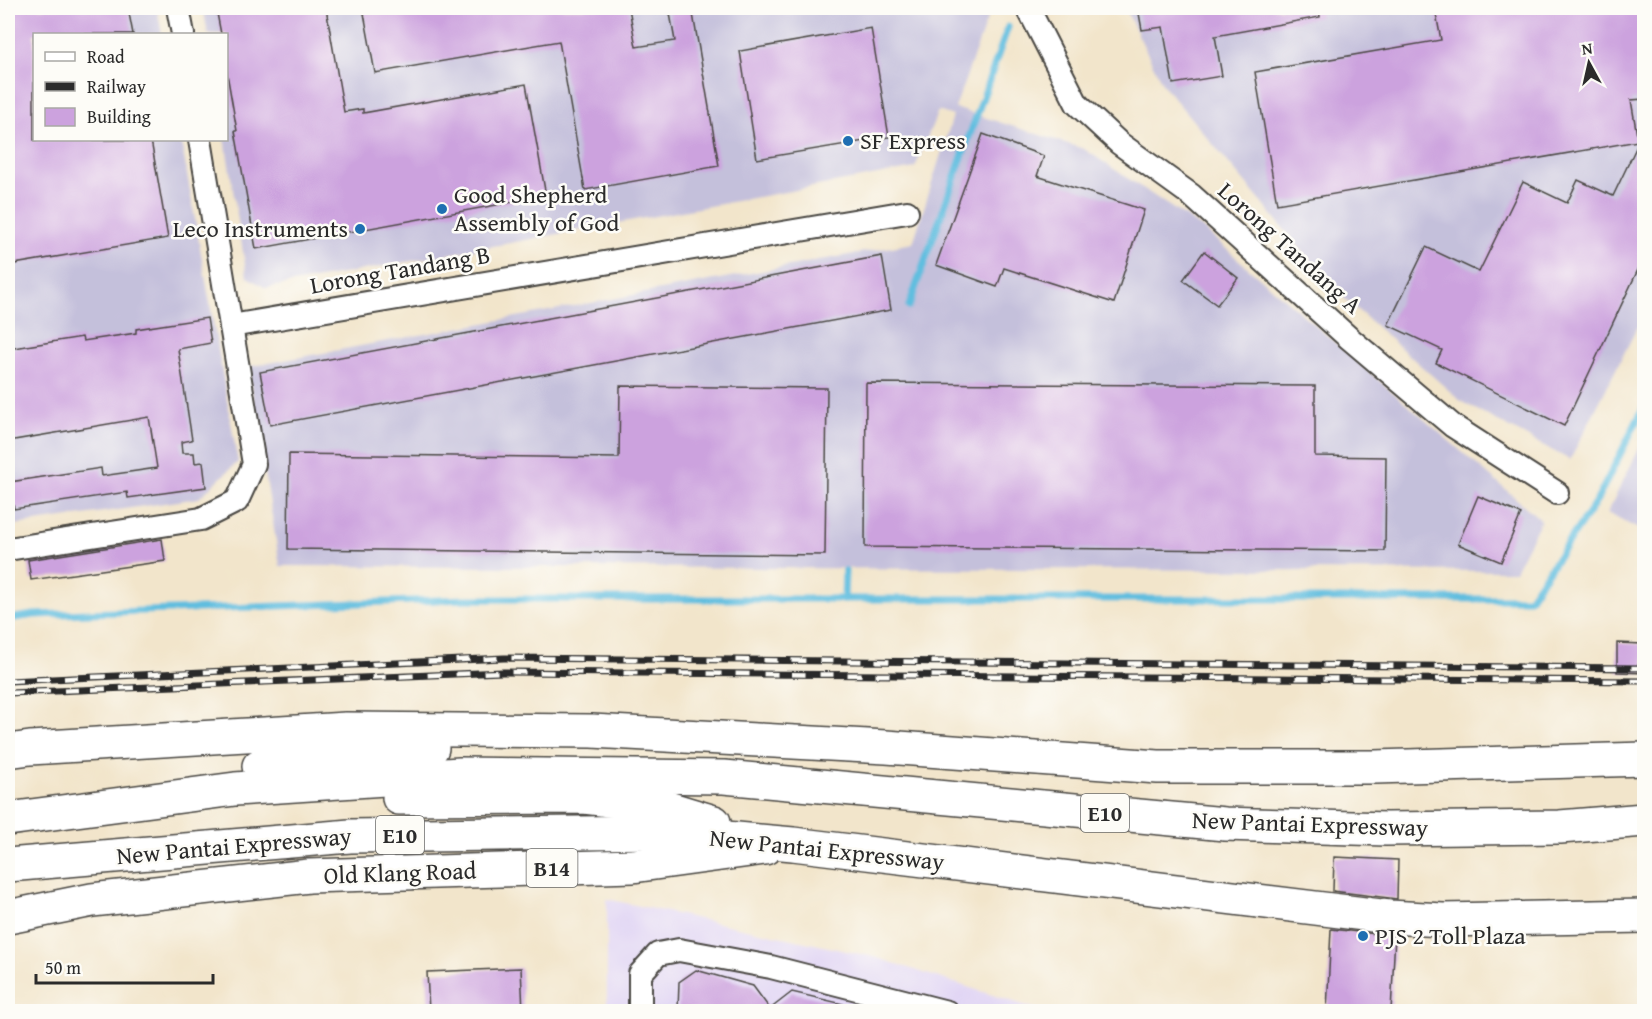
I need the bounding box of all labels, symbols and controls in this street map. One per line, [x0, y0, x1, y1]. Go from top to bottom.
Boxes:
legend [33, 33, 228, 141]
north arrow [1559, 33, 1619, 93]
text: N [1580, 35, 1594, 61]
text: Road [87, 43, 125, 70]
text: Railway [87, 73, 146, 100]
text: Building [87, 103, 151, 130]
place label: SF Express [860, 123, 966, 158]
marker: SF Express [841, 134, 855, 148]
street label: Lorong Tandang A [1211, 173, 1370, 322]
place label: Good Shepherd Assembly of God [454, 177, 619, 240]
marker: Good Shepherd Assembly of God [435, 202, 449, 216]
place label: Leco Instruments [173, 211, 348, 246]
marker: Leco Instruments [353, 222, 367, 236]
street label: Lorong Tandang B [307, 236, 493, 303]
road number: E10 [1081, 794, 1129, 832]
street label: New Pantai Expressway [1191, 802, 1429, 845]
road number: E10 [376, 816, 424, 854]
street label: New Pantai Expressway [115, 818, 353, 873]
street label: New Pantai Expressway [708, 820, 946, 879]
road number: B14 [526, 849, 578, 887]
street label: Old Klang Road [323, 852, 477, 893]
place label: PJS 2 Toll Plaza [1375, 918, 1526, 953]
marker: PJS 2 Toll Plaza [1356, 929, 1370, 943]
scale bar [36, 947, 213, 985]
text: 50 m [45, 954, 81, 981]

